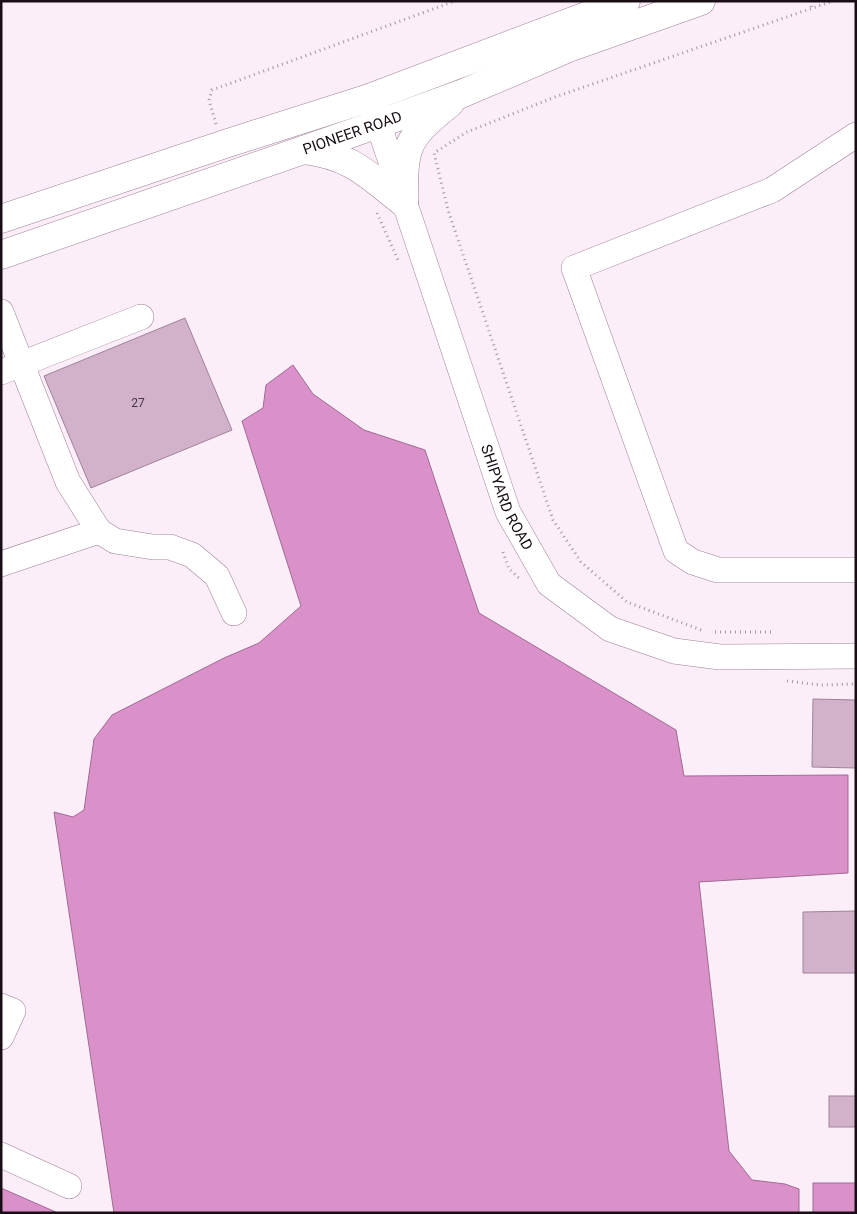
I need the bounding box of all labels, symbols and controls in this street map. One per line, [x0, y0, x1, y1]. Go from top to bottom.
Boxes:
street label: PIONEER ROAD [300, 107, 404, 158]
house number: 27 [131, 396, 145, 410]
street label: SHIPYARD ROAD [477, 442, 537, 553]

